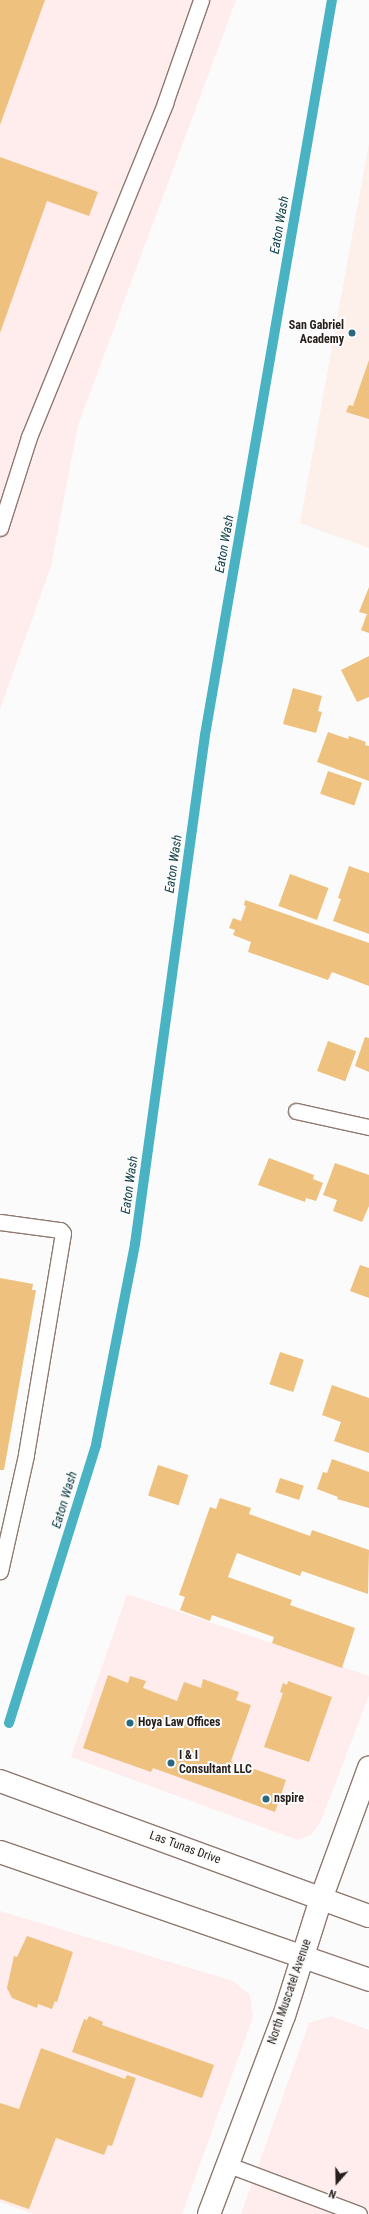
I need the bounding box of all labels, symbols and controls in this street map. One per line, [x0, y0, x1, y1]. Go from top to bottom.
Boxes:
water label: Eaton Wash [267, 195, 293, 255]
place label: San Gabriel Academy [289, 319, 344, 347]
marker: San Gabriel Academy [347, 328, 357, 338]
water label: Eaton Wash [212, 514, 238, 574]
water label: Eaton Wash [162, 834, 186, 894]
water label: Eaton Wash [118, 1155, 142, 1215]
water label: Eaton Wash [49, 1470, 81, 1530]
place label: Hoya Law Offices [138, 1716, 220, 1730]
marker: Hoya Law Offices [125, 1718, 135, 1728]
place label: I & I Consultant LLC [179, 1749, 252, 1777]
marker: I & I Consultant LLC [166, 1758, 176, 1768]
place label: nspire [274, 1792, 304, 1806]
marker: nspire [261, 1794, 271, 1804]
street label: Las Tunas Drive [147, 1828, 223, 1868]
street label: North Muscatel Avenue [265, 1937, 315, 2047]
north arrow [317, 2162, 357, 2202]
text: N [327, 2186, 338, 2201]

